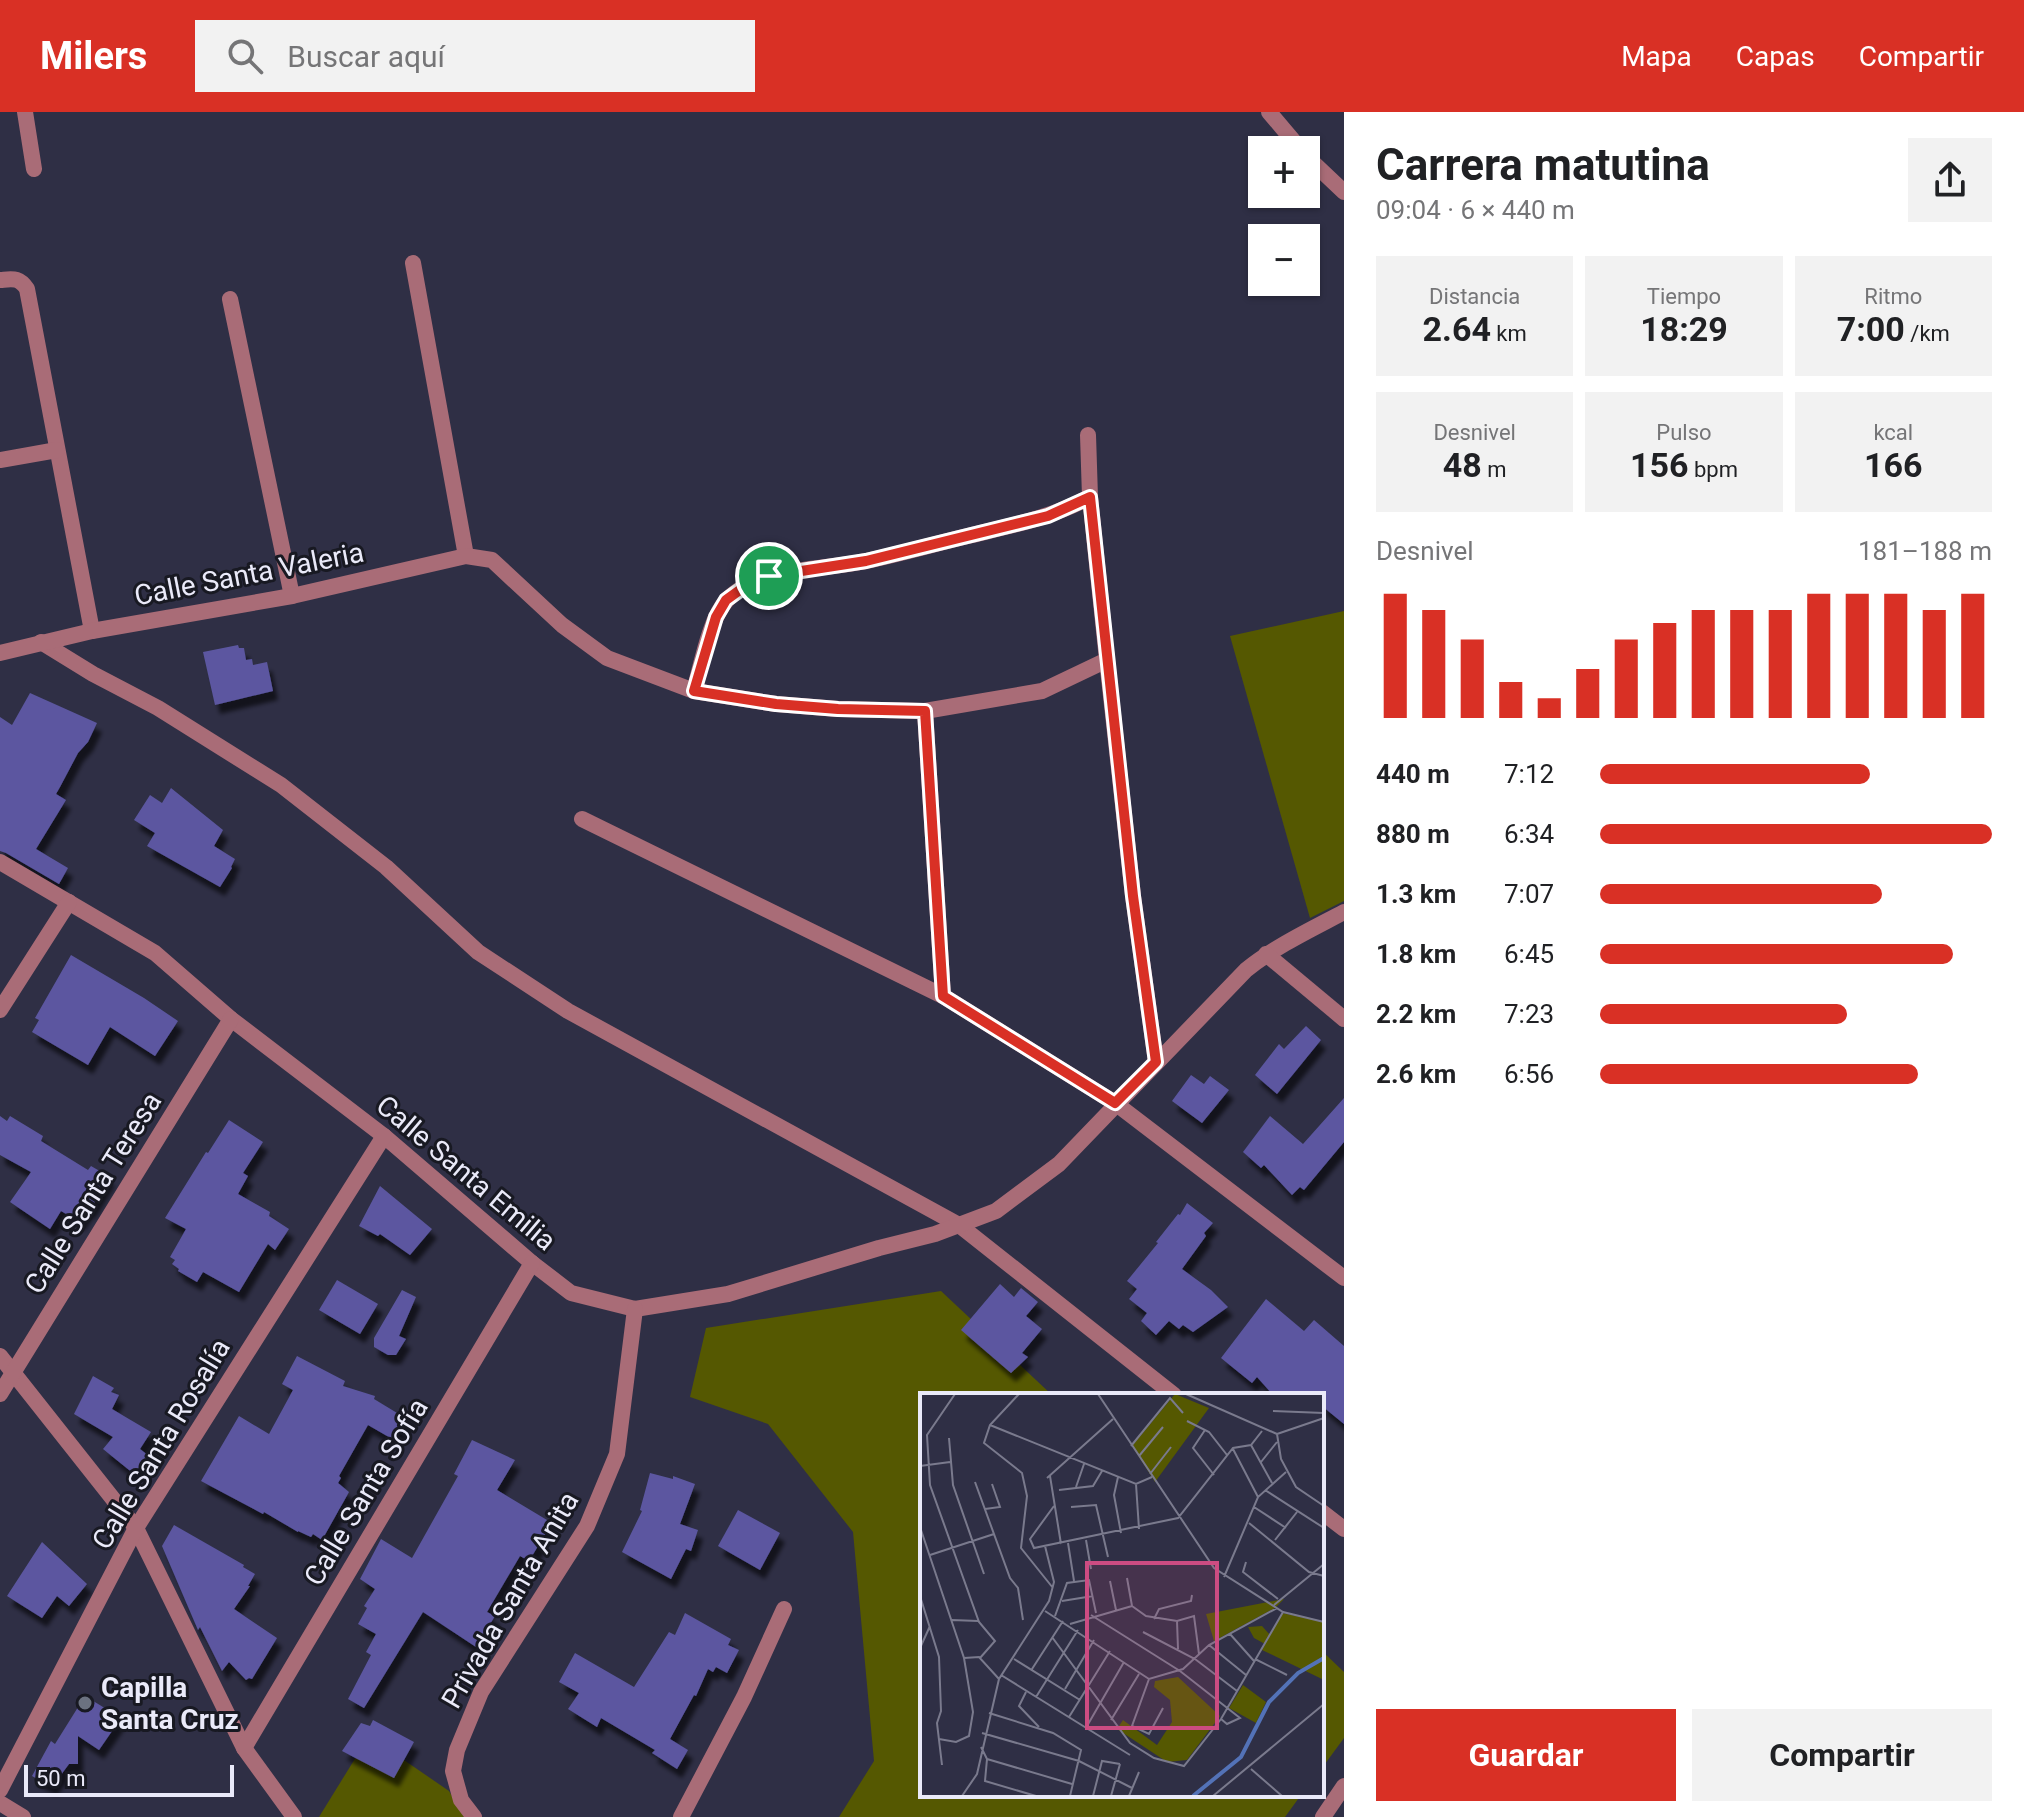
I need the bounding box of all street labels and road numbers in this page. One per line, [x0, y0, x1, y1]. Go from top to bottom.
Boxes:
street label: Calle Santa Valeria [131, 536, 367, 612]
street label: Calle Santa Teresa [18, 1086, 168, 1300]
street label: Calle Santa Emilia [370, 1088, 562, 1258]
street label: Calle Santa Rosalía [85, 1333, 237, 1555]
street label: Calle Santa Sofía [297, 1393, 435, 1591]
street label: Privada Santa Anita [435, 1486, 585, 1714]

